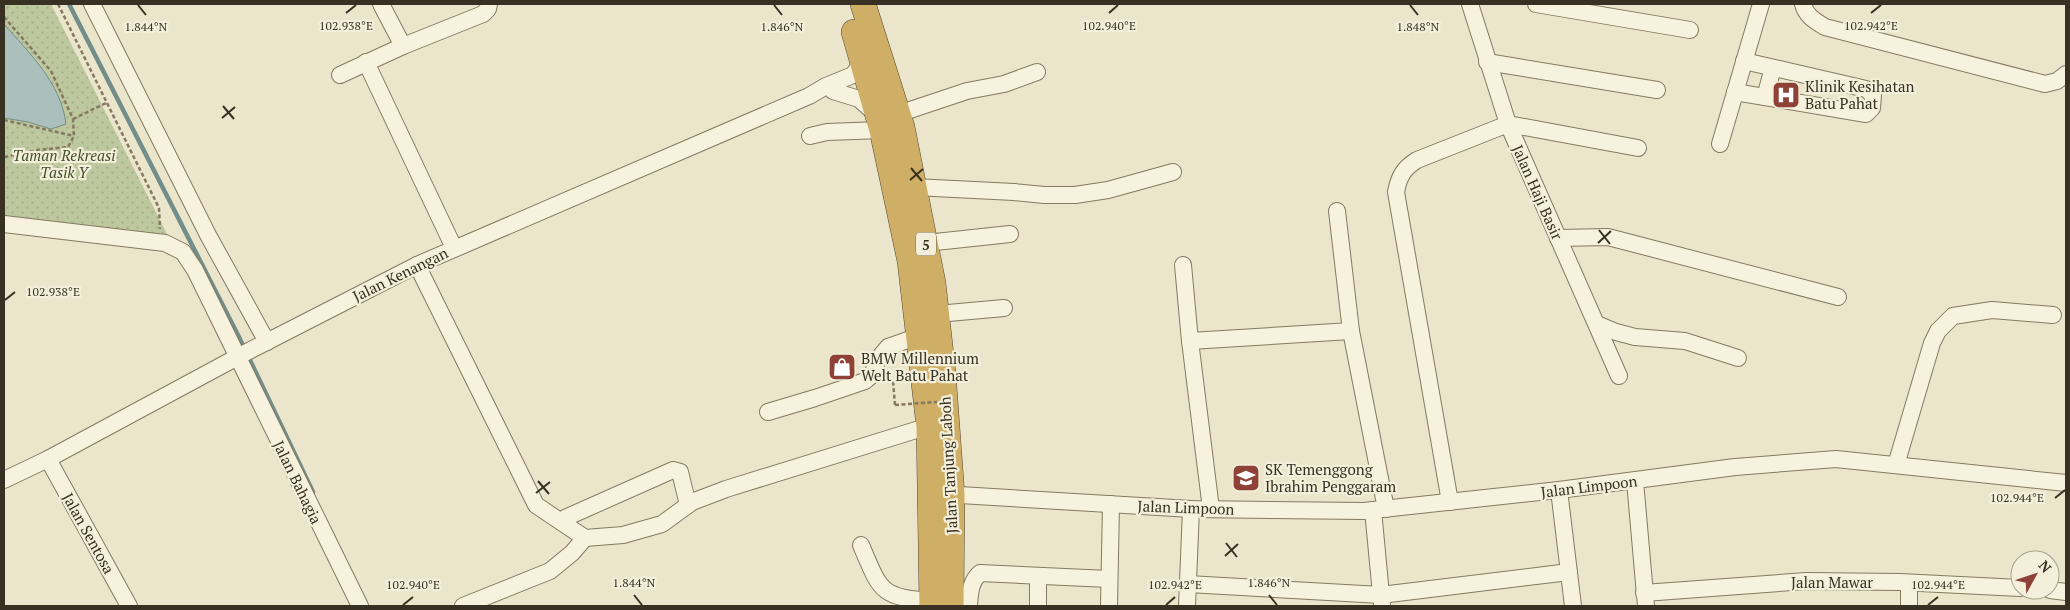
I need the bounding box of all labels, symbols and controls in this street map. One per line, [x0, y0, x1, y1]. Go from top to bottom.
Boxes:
text: 102.938°E [319, 18, 373, 33]
text: 102.940°E [1082, 18, 1136, 33]
text: 102.942°E [1844, 18, 1898, 33]
text: 1.844°N [125, 19, 168, 34]
text: 1.846°N [761, 19, 804, 34]
text: 1.848°N [1397, 19, 1440, 34]
place label: Klinik Kesihatan Batu Pahat [1805, 76, 1915, 113]
hospital icon: Klinik Kesihatan Batu Pahat [1771, 80, 1801, 110]
street label: Jalan Haji Basir [1508, 141, 1568, 243]
park label: Taman Rekreasi Tasik Y [13, 145, 116, 182]
road number: 5 [916, 232, 936, 255]
street label: Jalan Kenangan [349, 242, 451, 306]
text: 102.938°E [26, 284, 80, 299]
place label: BMW Millennium Welt Batu Pahat [861, 348, 979, 385]
shop icon: BMW Millennium Welt Batu Pahat [827, 352, 857, 382]
street label: Jalan Tanjung Laboh [934, 396, 962, 534]
street label: Jalan Bahagia [269, 437, 327, 527]
place label: SK Temenggong Ibrahim Penggaram [1265, 459, 1396, 496]
school or university icon: SK Temenggong Ibrahim Penggaram [1231, 463, 1261, 493]
street label: Jalan Limpoon [1540, 470, 1638, 502]
street label: Jalan Sentosa [58, 489, 120, 577]
text: 102.944°E [1990, 490, 2044, 505]
street label: Jalan Limpoon [1137, 495, 1235, 519]
north arrow [2010, 550, 2060, 600]
text: N [2035, 556, 2056, 577]
street label: Jalan Mawar [1791, 572, 1873, 592]
text: 1.844°N [613, 575, 656, 590]
text: 1.846°N [1248, 575, 1291, 590]
text: 102.940°E [386, 577, 440, 592]
text: 102.942°E [1148, 577, 1202, 592]
text: 102.944°E [1911, 577, 1965, 592]

